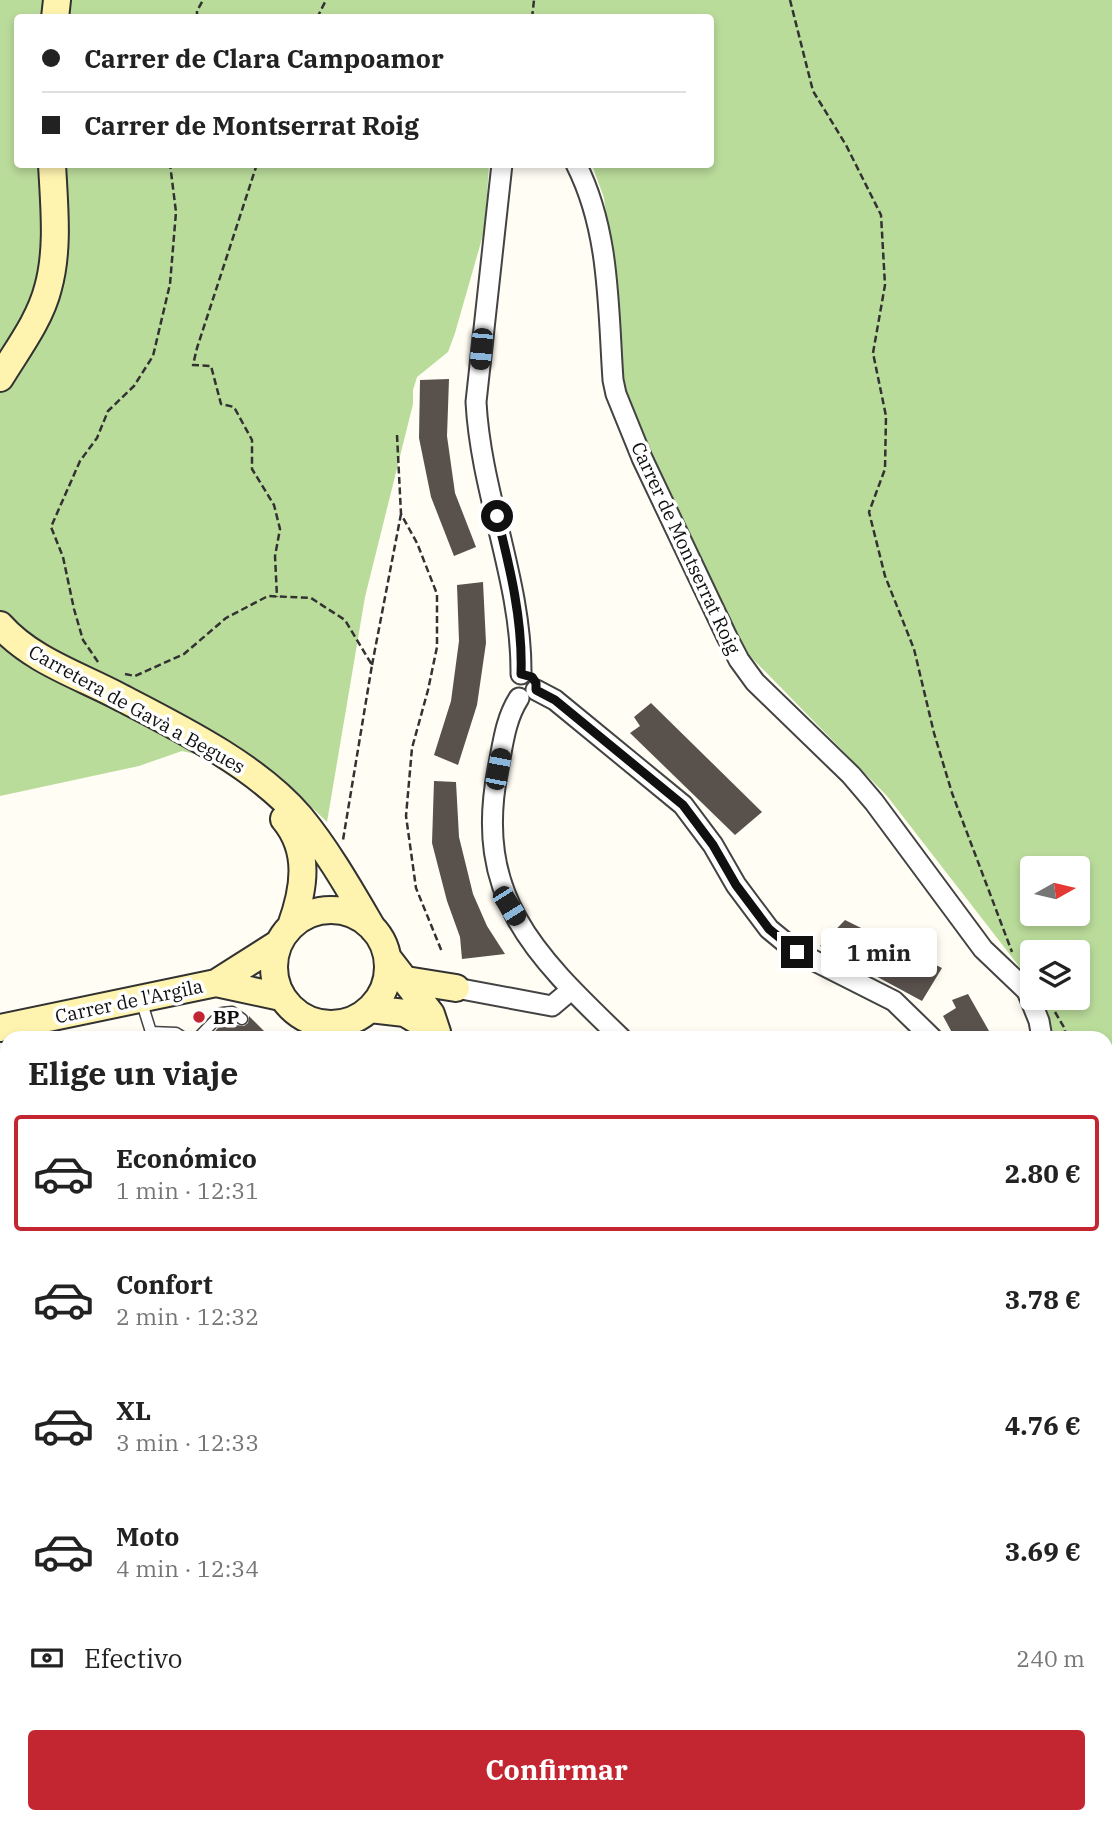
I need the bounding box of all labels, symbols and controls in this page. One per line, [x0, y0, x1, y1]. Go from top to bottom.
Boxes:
text: Carrer de Clara Campoamor [84, 41, 444, 75]
text: Carrer de Montserrat Roig [84, 108, 419, 142]
car [469, 327, 494, 371]
street label: Carrer de Montserrat Roig [626, 438, 746, 659]
route start [481, 500, 513, 532]
street label: Carretera de Gavà a Begues [25, 639, 249, 779]
car [484, 746, 513, 792]
north arrow [1020, 856, 1090, 926]
map controls [1020, 856, 1090, 1010]
car [489, 883, 530, 929]
callout: 1 min [822, 928, 937, 976]
route end [781, 936, 813, 968]
text: 1 min [847, 937, 911, 967]
button: layers [1020, 940, 1090, 1010]
street label: Carrer de l'Argila [53, 974, 205, 1028]
place label: BP [213, 1005, 239, 1029]
marker: BP [191, 1009, 207, 1025]
text: Elige un viaje [28, 1052, 238, 1094]
text: Económico [116, 1141, 257, 1175]
icon: car [32, 1142, 95, 1205]
text: 2.80 € [1005, 1156, 1081, 1190]
text: 1 min · 12:31 [116, 1175, 259, 1205]
text: Confort [116, 1267, 213, 1301]
icon: car [32, 1268, 95, 1331]
text: 3.78 € [1005, 1282, 1081, 1316]
text: 2 min · 12:32 [116, 1301, 259, 1331]
text: XL [116, 1393, 151, 1427]
icon: car [32, 1394, 95, 1457]
text: 4.76 € [1005, 1408, 1081, 1442]
text: 3 min · 12:33 [116, 1427, 259, 1457]
text: Moto [116, 1519, 179, 1553]
icon: car [32, 1520, 95, 1583]
text: 3.69 € [1005, 1534, 1081, 1568]
text: 4 min · 12:34 [116, 1553, 259, 1583]
icon: cash [28, 1639, 66, 1677]
text: Efectivo [84, 1641, 182, 1675]
text: 240 m [1016, 1643, 1085, 1673]
button: Confirmar [28, 1730, 1085, 1810]

